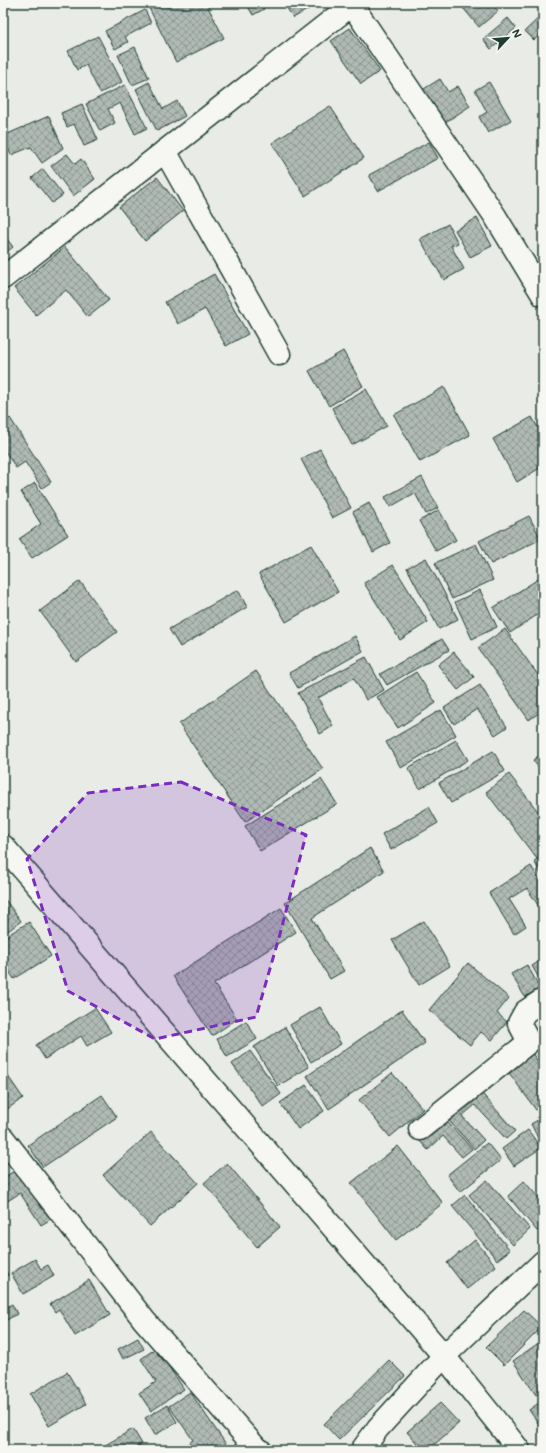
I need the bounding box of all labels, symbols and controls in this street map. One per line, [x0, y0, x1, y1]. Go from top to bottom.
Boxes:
north arrow [488, 18, 528, 58]
text: N [509, 26, 526, 40]

